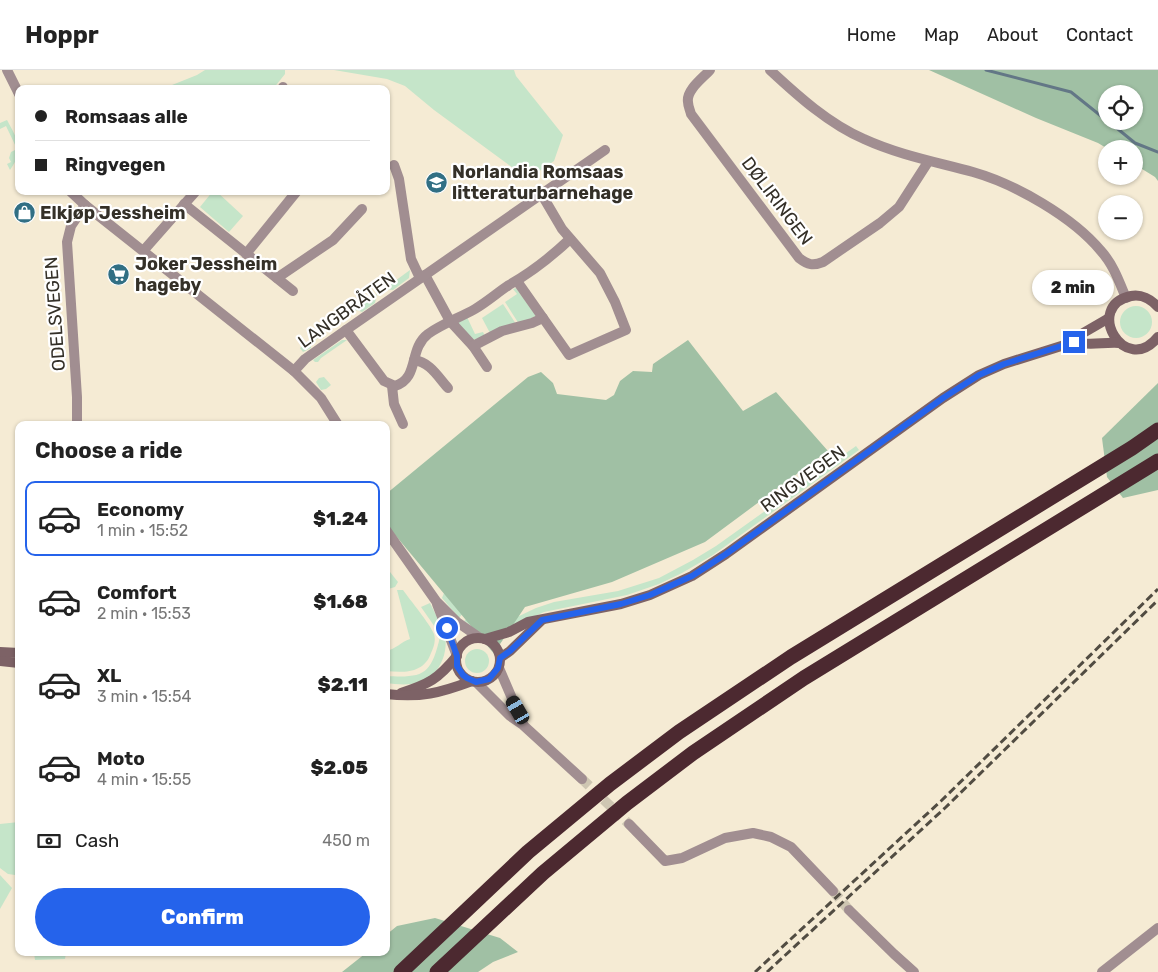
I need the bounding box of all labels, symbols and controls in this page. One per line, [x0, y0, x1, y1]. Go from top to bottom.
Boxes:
text: Hoppr [25, 21, 99, 49]
text: Home [847, 24, 896, 46]
text: Map [924, 24, 959, 46]
text: About [987, 24, 1038, 46]
text: Contact [1066, 24, 1133, 46]
map controls [1098, 85, 1143, 240]
button: locate [1098, 85, 1143, 130]
text: Romsaas alle [65, 105, 188, 128]
button: + [1098, 140, 1143, 185]
text: Ringvegen [65, 153, 166, 176]
street label: DØLIRINGEN [737, 153, 817, 249]
place label: Norlandia Romsaas litteraturbarnehage [452, 161, 634, 204]
school or university icon: Norlandia Romsaas litteraturbarnehage [424, 170, 448, 194]
button: − [1098, 195, 1143, 240]
shop icon: Elkjøp Jessheim [12, 201, 36, 225]
place label: Elkjøp Jessheim [40, 202, 186, 224]
place label: Joker Jessheim hageby [135, 253, 277, 296]
street label: ODELSVEGEN [40, 256, 70, 372]
supermarket icon: Joker Jessheim hageby [107, 262, 131, 286]
street label: LANGBRÅTEN [294, 267, 400, 353]
callout: 2 min [1033, 270, 1115, 304]
text: 2 min [1051, 278, 1095, 297]
route end [1063, 331, 1085, 353]
text: Choose a ride [35, 437, 182, 464]
street label: RINGVEGEN [756, 441, 850, 517]
icon: car [37, 496, 82, 541]
text: Economy [97, 498, 184, 521]
text: $1.24 [313, 507, 368, 530]
text: 1 min · 15:52 [97, 521, 188, 540]
icon: car [37, 579, 82, 624]
text: Comfort [97, 581, 177, 604]
text: $1.68 [313, 590, 368, 613]
text: 2 min · 15:53 [97, 604, 191, 623]
route start [436, 617, 458, 639]
icon: car [37, 662, 82, 707]
text: XL [97, 664, 121, 687]
text: $2.11 [318, 673, 368, 696]
text: 3 min · 15:54 [97, 687, 191, 706]
car [504, 693, 531, 727]
icon: car [37, 745, 82, 790]
text: Moto [97, 747, 145, 770]
text: $2.05 [310, 756, 368, 779]
text: 4 min · 15:55 [97, 770, 191, 789]
icon: cash [35, 827, 63, 855]
text: Cash [75, 829, 119, 852]
text: 450 m [322, 831, 370, 850]
button: Confirm [35, 888, 370, 946]

